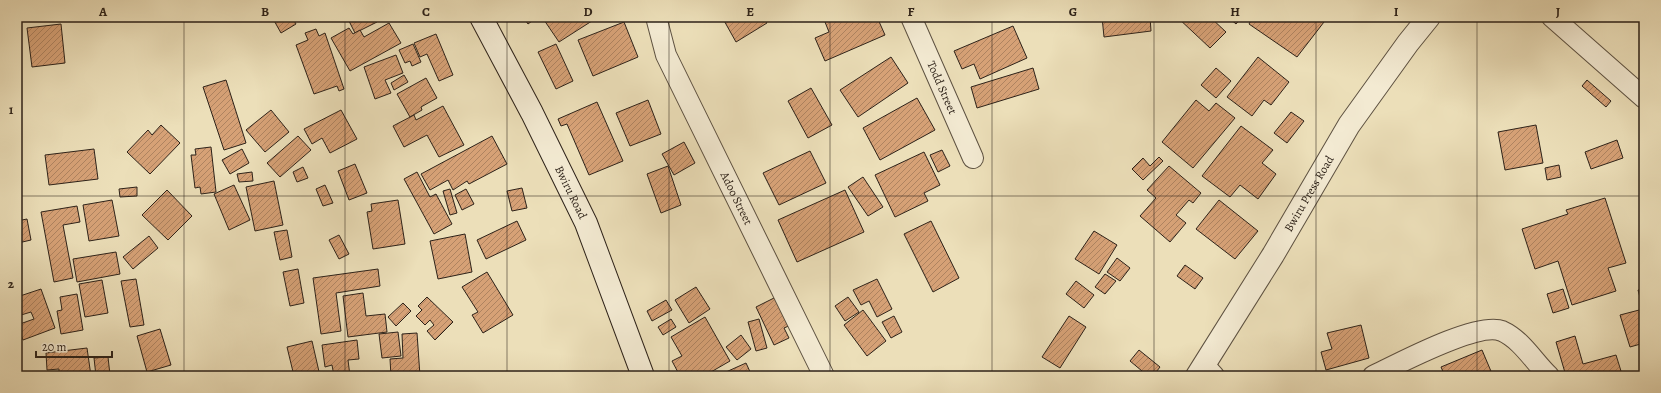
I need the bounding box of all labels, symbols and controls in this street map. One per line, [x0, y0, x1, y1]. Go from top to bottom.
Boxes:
text: A [98, 3, 108, 20]
text: B [261, 3, 269, 20]
text: C [422, 3, 430, 20]
text: D [583, 3, 593, 20]
text: E [746, 3, 754, 20]
text: F [908, 3, 915, 20]
text: G [1069, 3, 1077, 20]
text: H [1230, 3, 1240, 20]
text: I [1394, 3, 1399, 20]
text: J [1556, 3, 1560, 20]
street label: Todd Street [923, 58, 961, 117]
text: 1 [9, 101, 14, 118]
street label: Bwiru Press Road [1280, 152, 1338, 235]
street label: Bwiru Road [551, 163, 591, 222]
street label: Adoo Street [716, 168, 756, 228]
text: 2 [8, 275, 15, 292]
scale bar [36, 333, 112, 359]
text: 20 m [42, 339, 66, 355]

